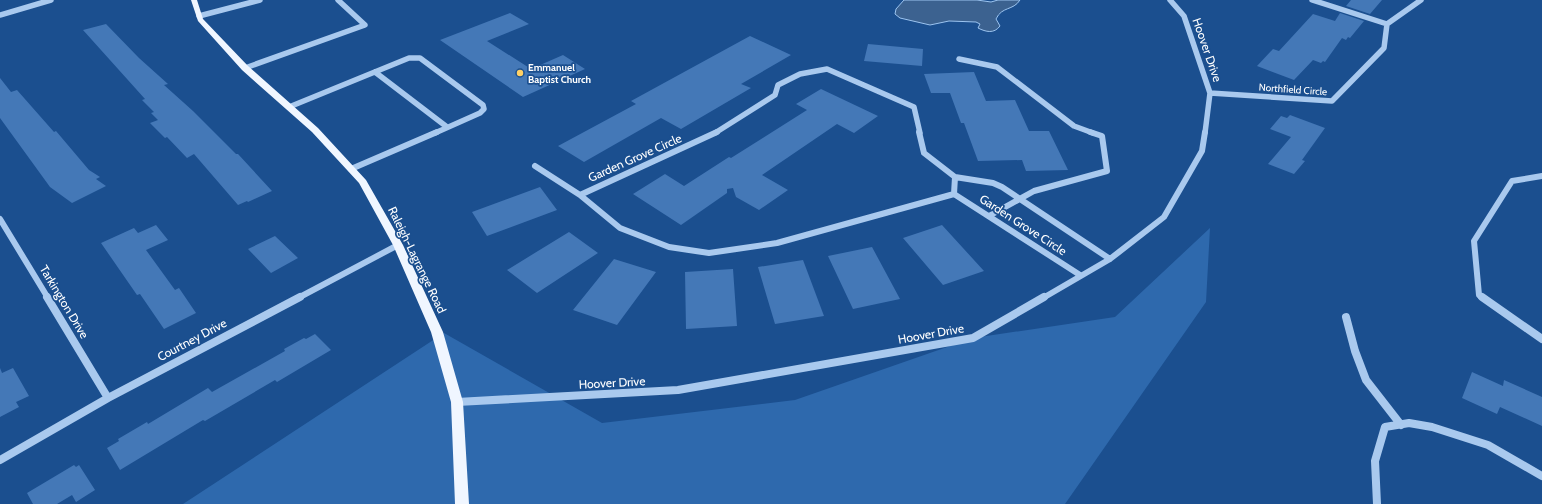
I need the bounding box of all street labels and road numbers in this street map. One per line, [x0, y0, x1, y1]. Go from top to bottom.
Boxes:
street label: Hoover Drive [1190, 16, 1225, 84]
street label: Northfield Circle [1258, 81, 1328, 98]
street label: Garden Grove Circle [586, 130, 684, 185]
street label: Garden Grove Circle [977, 191, 1070, 258]
street label: Raleigh-Lagrange Road [385, 204, 450, 316]
street label: Tarkington Drive [37, 262, 92, 341]
street label: Courtney Drive [155, 315, 229, 364]
street label: Hoover Drive [897, 320, 965, 347]
street label: Hoover Drive [578, 373, 646, 392]

